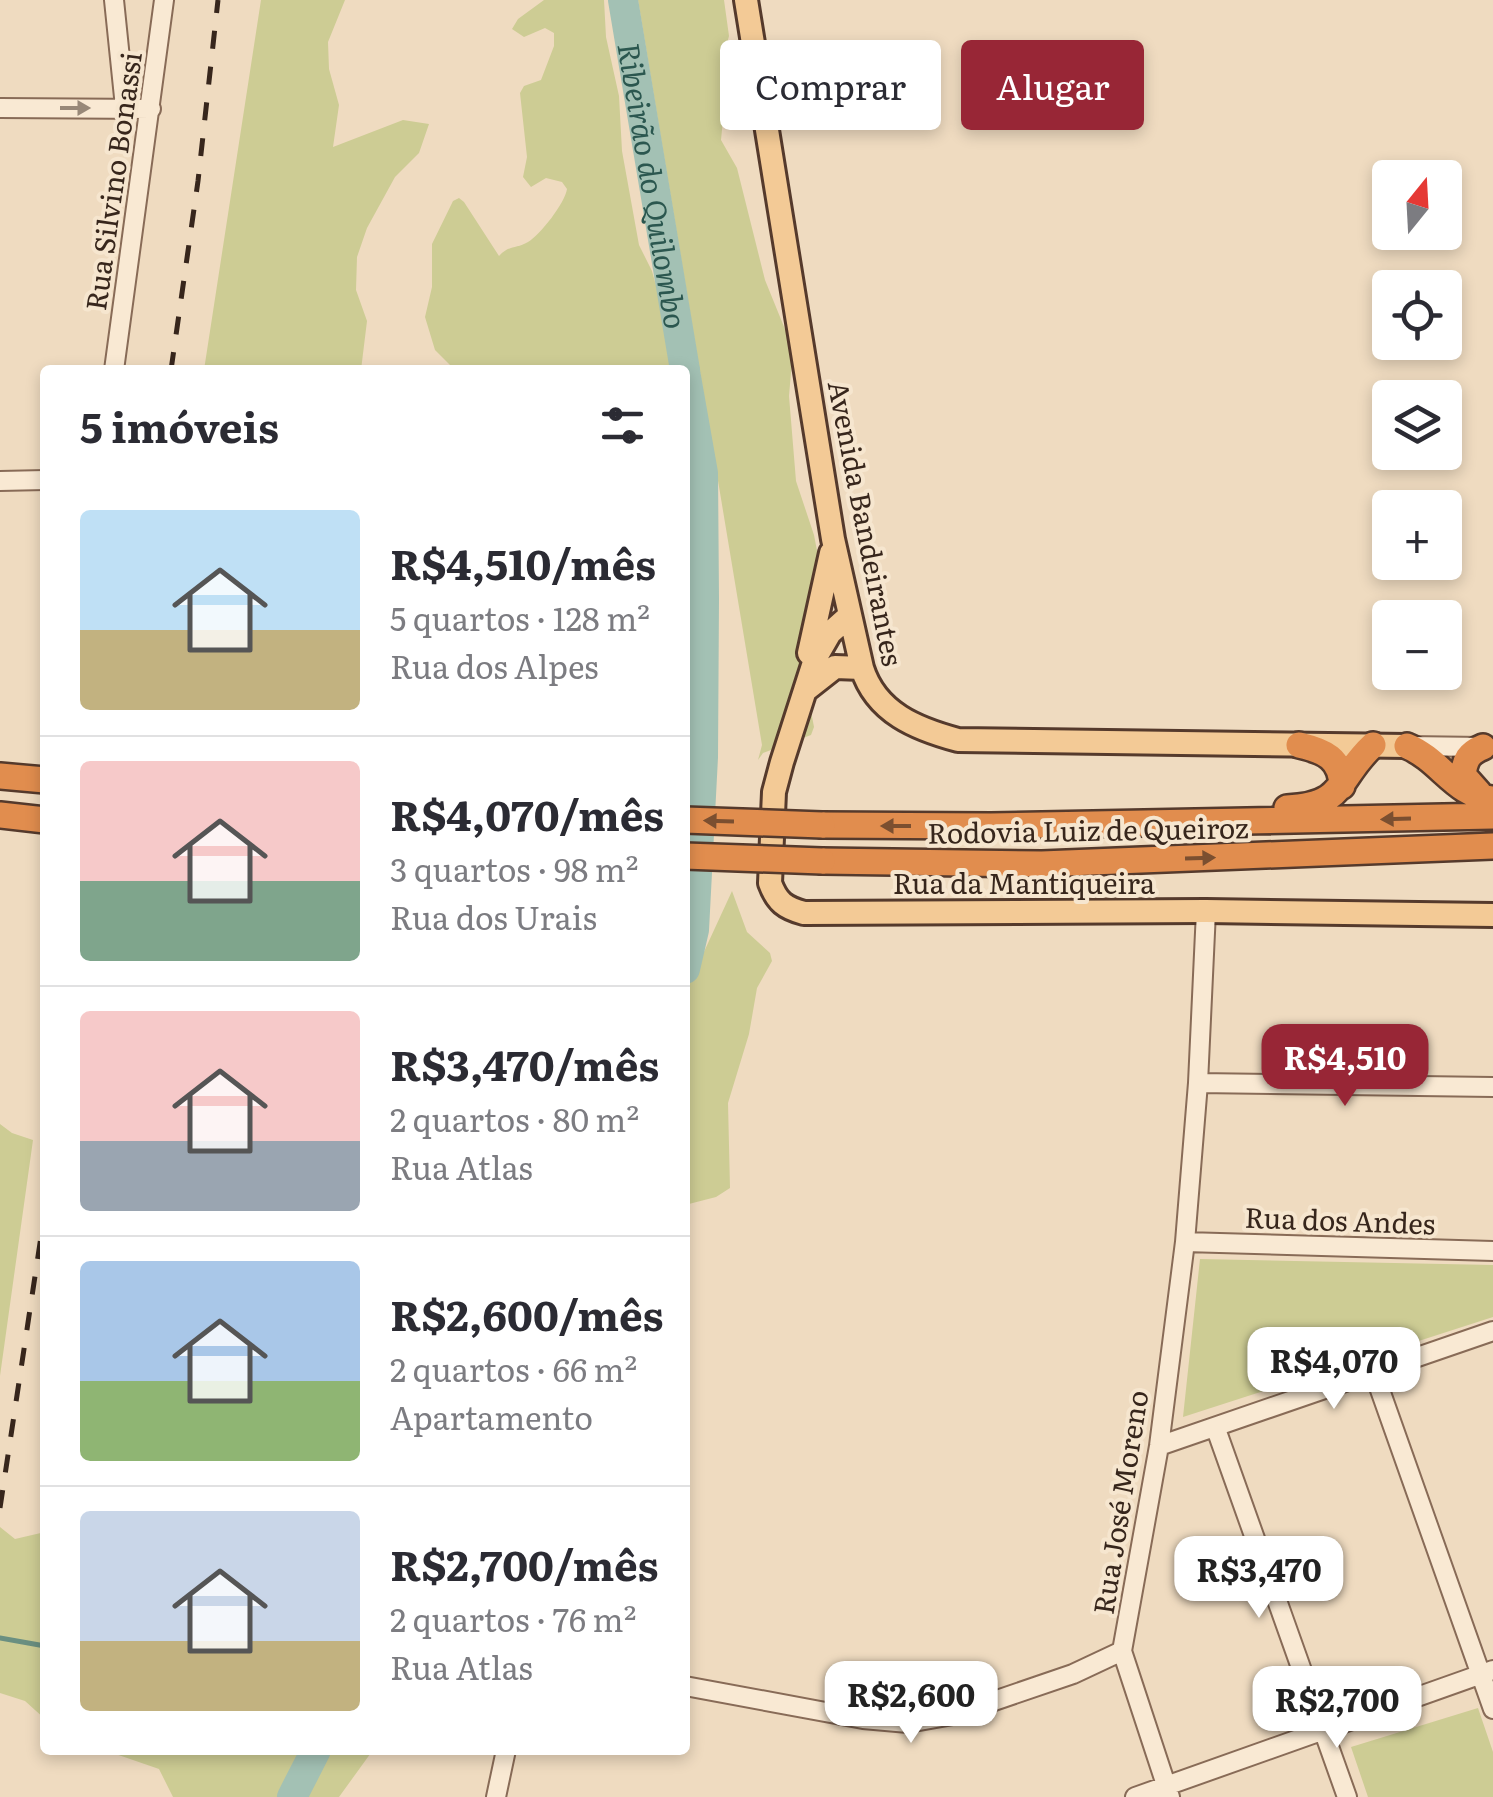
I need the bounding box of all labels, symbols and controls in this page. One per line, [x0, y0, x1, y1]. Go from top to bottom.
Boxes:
water label: Ribeirão do Quilombo [608, 39, 700, 332]
chip: Comprar [720, 40, 941, 130]
chip: Alugar [961, 40, 1144, 130]
street label: Rua Silvino Bonassi [73, 49, 151, 313]
one-way arrow [60, 99, 92, 115]
north arrow [1372, 160, 1462, 250]
map controls [1372, 160, 1462, 690]
button: locate [1372, 270, 1462, 360]
street label: Avenida Bandeirantes [819, 377, 915, 669]
button: layers [1372, 380, 1462, 470]
text: 5 imóveis [80, 394, 279, 456]
icon: filters [595, 398, 650, 453]
button: + [1372, 490, 1462, 580]
text: R$4,510/mês [390, 531, 656, 593]
icon: home [160, 550, 280, 670]
text: 5 quartos · 128 m² [390, 593, 650, 641]
button: − [1372, 600, 1462, 690]
text: Rua dos Alpes [390, 641, 599, 689]
text: R$4,070/mês [390, 782, 664, 844]
icon: home [160, 801, 280, 921]
street label: Rodovia Luiz de Queiroz [927, 805, 1249, 853]
one-way arrow [1379, 812, 1411, 828]
one-way arrow [702, 813, 734, 829]
one-way arrow [879, 818, 911, 834]
text: 3 quartos · 98 m² [390, 844, 638, 892]
one-way arrow [1184, 849, 1216, 865]
street label: Rua da Mantiqueira [893, 861, 1155, 903]
text: Rua dos Urais [390, 892, 597, 940]
pin: R$4,510 [1253, 1024, 1437, 1109]
text: R$3,470/mês [390, 1032, 659, 1094]
text: R$4,510 [1284, 1032, 1406, 1080]
icon: home [160, 1051, 280, 1171]
text: 2 quartos · 80 m² [390, 1094, 639, 1142]
text: Rua Atlas [390, 1142, 533, 1190]
street label: Rua dos Andes [1244, 1195, 1436, 1243]
text: R$2,600/mês [390, 1282, 663, 1344]
icon: home [160, 1301, 280, 1421]
pin: R$4,070 [1242, 1327, 1426, 1412]
text: R$4,070 [1269, 1335, 1399, 1383]
text: 2 quartos · 66 m² [390, 1344, 637, 1392]
street label: Rua José Moreno [1081, 1387, 1157, 1617]
text: Apartamento [390, 1392, 593, 1440]
text: R$2,700/mês [390, 1532, 658, 1594]
pin: R$3,470 [1167, 1536, 1351, 1621]
text: R$3,470 [1196, 1544, 1322, 1592]
icon: home [160, 1551, 280, 1671]
text: 2 quartos · 76 m² [390, 1594, 636, 1642]
text: Rua Atlas [390, 1642, 533, 1690]
pin: R$2,600 [819, 1661, 1003, 1746]
pin: R$2,700 [1245, 1666, 1429, 1751]
text: R$2,600 [847, 1669, 975, 1717]
text: R$2,700 [1275, 1674, 1399, 1722]

